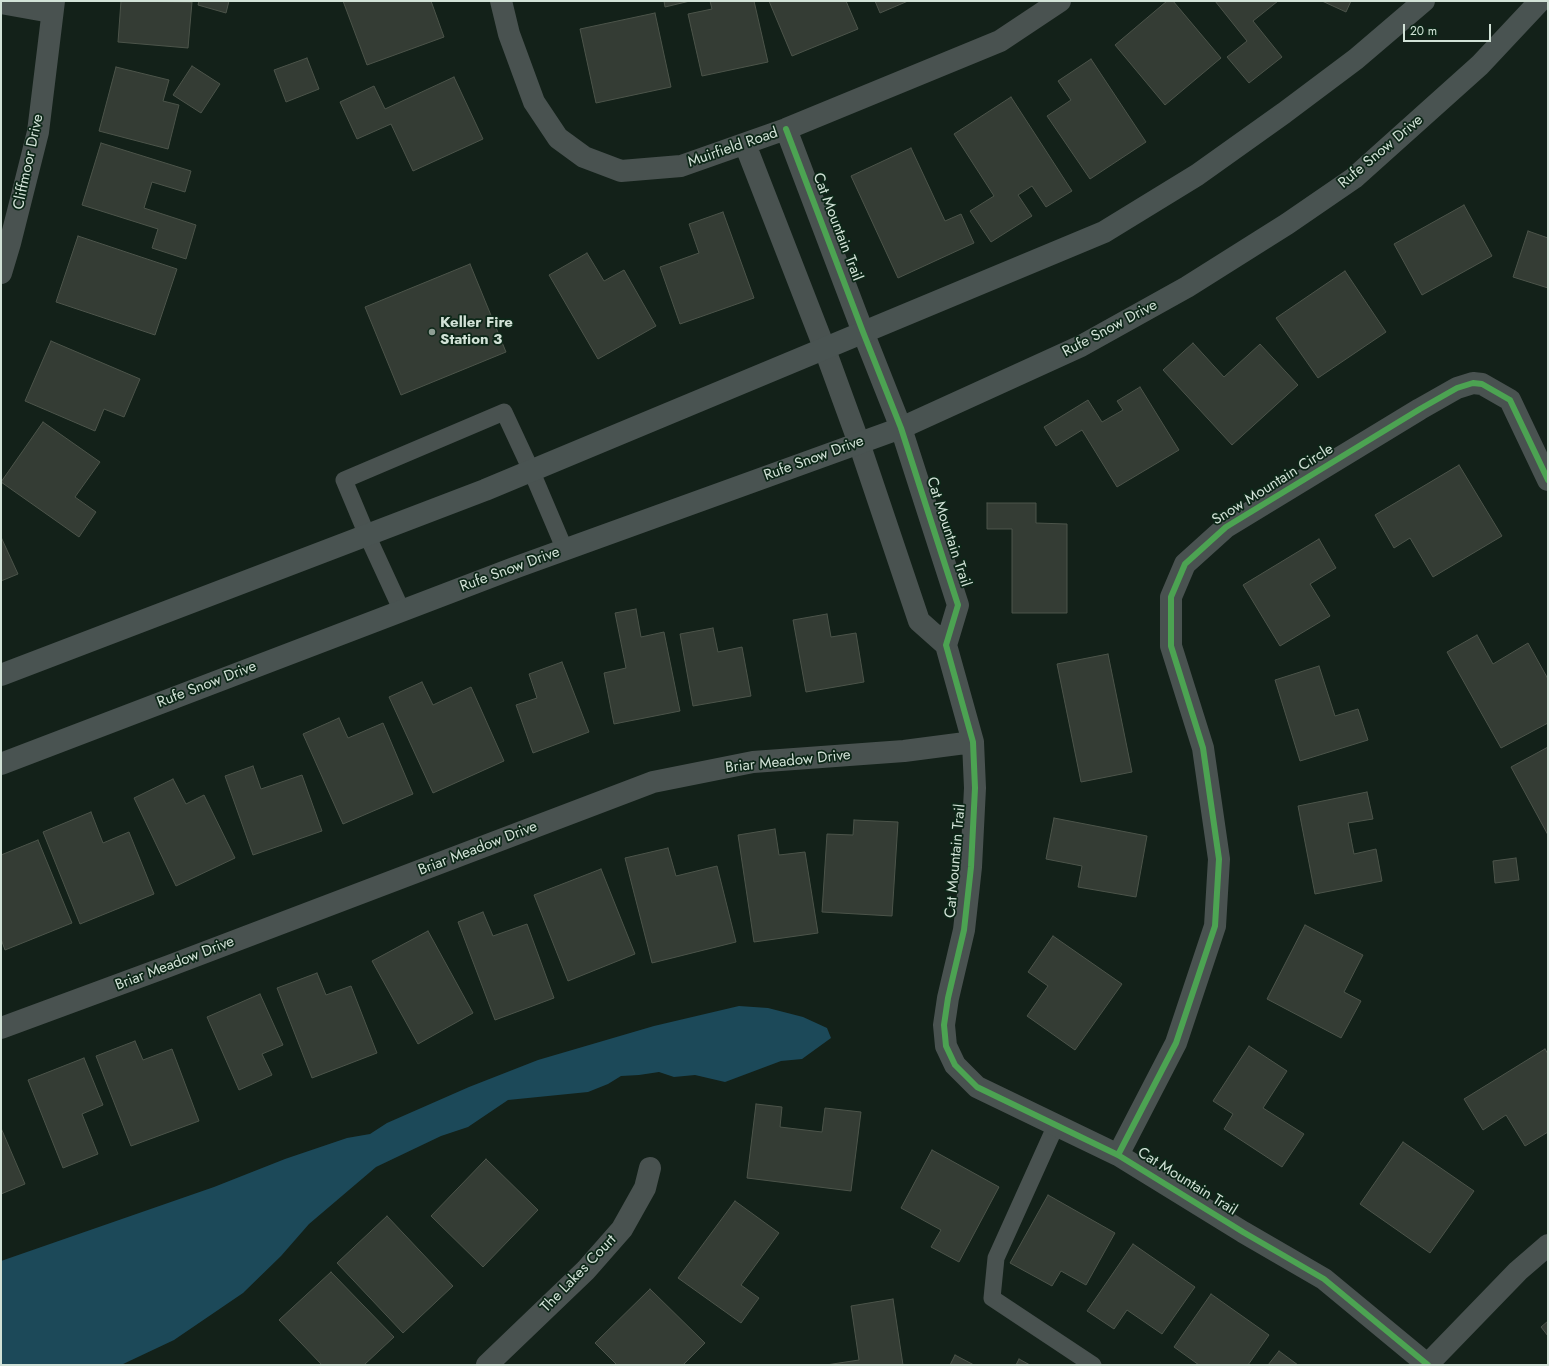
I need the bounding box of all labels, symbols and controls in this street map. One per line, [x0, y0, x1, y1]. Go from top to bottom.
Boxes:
scale bar [1405, 16, 1493, 42]
text: 20 m [1410, 22, 1437, 40]
street label: Rufe Snow Drive [1335, 111, 1427, 193]
street label: Cliffmoor Drive [10, 113, 48, 211]
street label: Muirfield Road [686, 124, 780, 172]
street label: Cat Mountain Trail [808, 170, 866, 284]
street label: Rufe Snow Drive [1059, 296, 1161, 362]
place label: Keller Fire Station 3 [440, 314, 513, 349]
marker: Keller Fire Station 3 [427, 327, 437, 337]
street label: Rufe Snow Drive [762, 433, 866, 485]
street label: Snow Mountain Circle [1209, 440, 1337, 530]
street label: Cat Mountain Trail [922, 475, 974, 589]
street label: Rufe Snow Drive [458, 544, 562, 596]
street label: Rufe Snow Drive [155, 658, 259, 712]
street label: Briar Meadow Drive [724, 746, 852, 778]
street label: Cat Mountain Trail [942, 803, 970, 919]
street label: Briar Meadow Drive [416, 818, 540, 880]
street label: Briar Meadow Drive [113, 933, 237, 995]
street label: Cat Mountain Trail [1134, 1144, 1240, 1220]
street label: The Lakes Court [538, 1232, 620, 1316]

